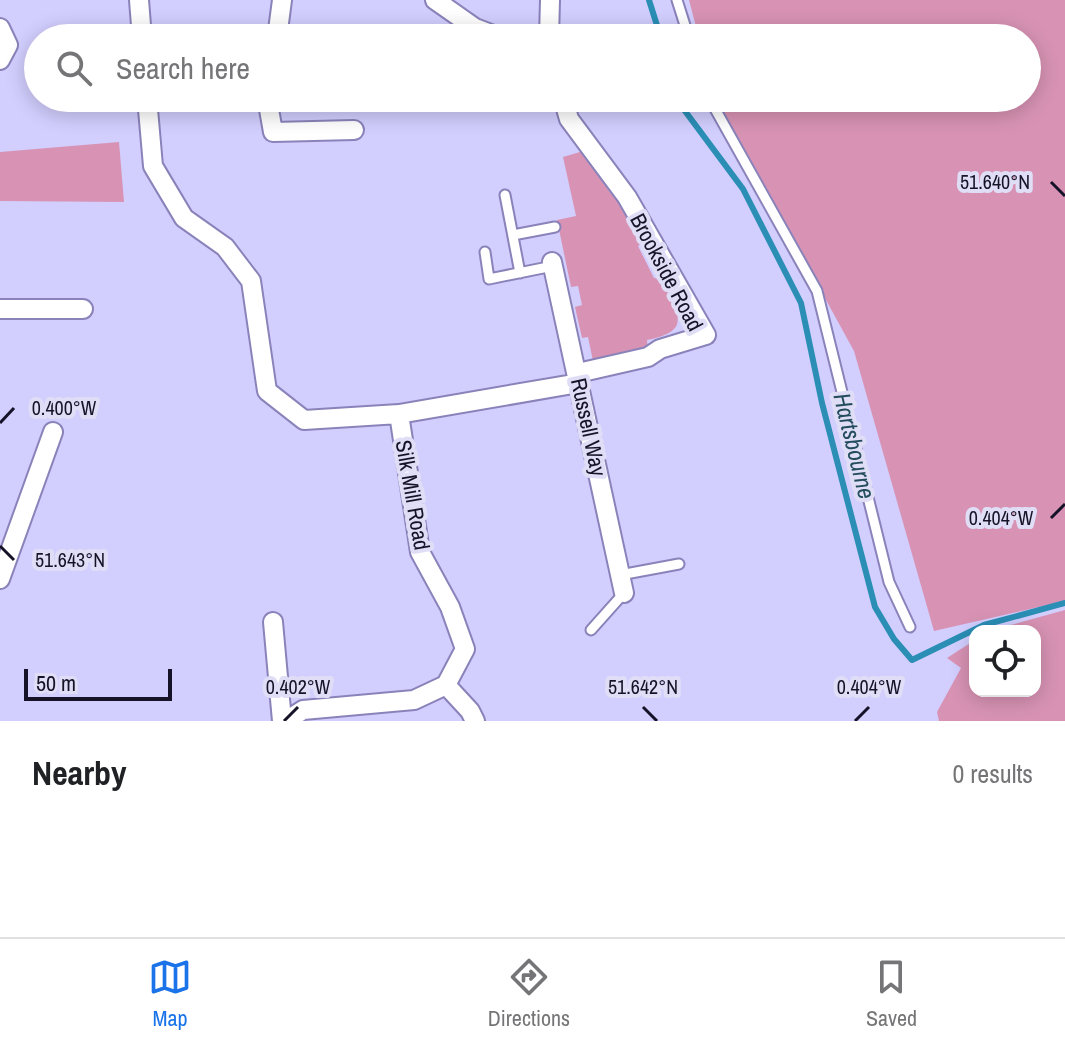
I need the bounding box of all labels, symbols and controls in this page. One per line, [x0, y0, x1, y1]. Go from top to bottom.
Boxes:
search box [24, 24, 1041, 112]
icon: search [52, 46, 96, 90]
text: Search here [116, 48, 250, 88]
text: 51.640°N [960, 168, 1030, 195]
street label: Brookside Road [623, 208, 711, 336]
street label: Russell Way [564, 375, 614, 479]
water label: Hartsbourne [826, 389, 884, 502]
text: 0.400°W [32, 394, 97, 421]
street label: Silk Mill Road [389, 438, 437, 552]
text: 0.404°W [969, 504, 1034, 531]
text: 51.643°N [35, 546, 105, 573]
map controls [969, 625, 1041, 697]
button: locate [969, 625, 1041, 697]
scale bar [24, 665, 172, 701]
text: 50 m [36, 668, 76, 698]
text: 0.402°W [266, 673, 331, 700]
text: 51.642°N [608, 673, 678, 700]
text: 0.404°W [837, 673, 902, 700]
text: Nearby [32, 750, 127, 796]
text: 0 results [952, 756, 1033, 791]
tab: Map [148, 955, 192, 1033]
tab: Directions [488, 955, 570, 1033]
tab: Saved [866, 955, 917, 1033]

